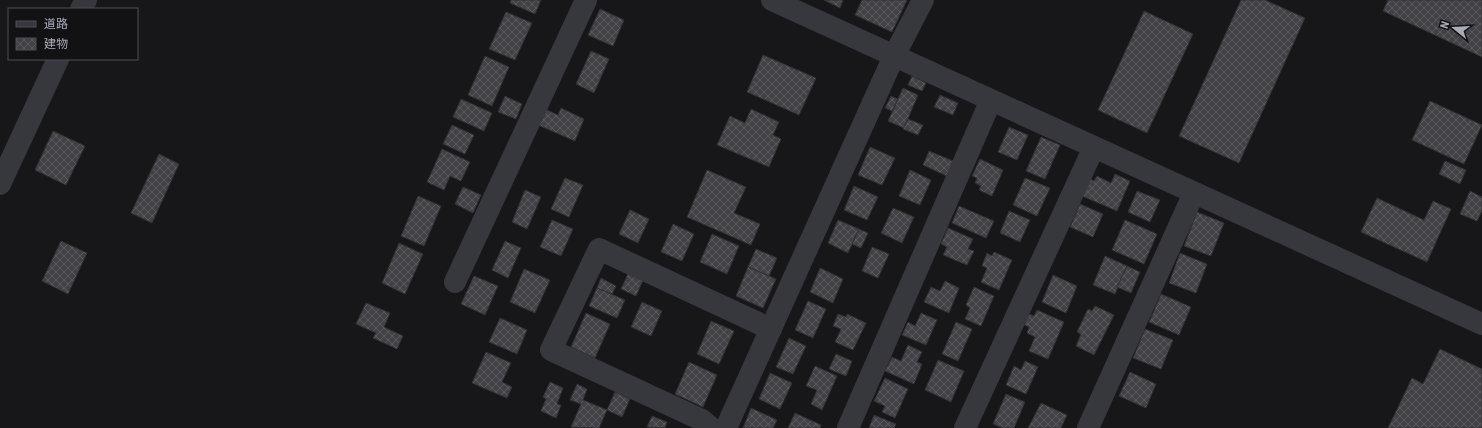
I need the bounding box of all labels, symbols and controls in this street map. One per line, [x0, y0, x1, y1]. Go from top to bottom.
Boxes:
legend [8, 8, 138, 60]
north arrow [1434, 8, 1474, 48]
text: 道路 [44, 17, 68, 31]
text: N [1438, 20, 1452, 30]
text: 建物 [44, 37, 68, 51]

